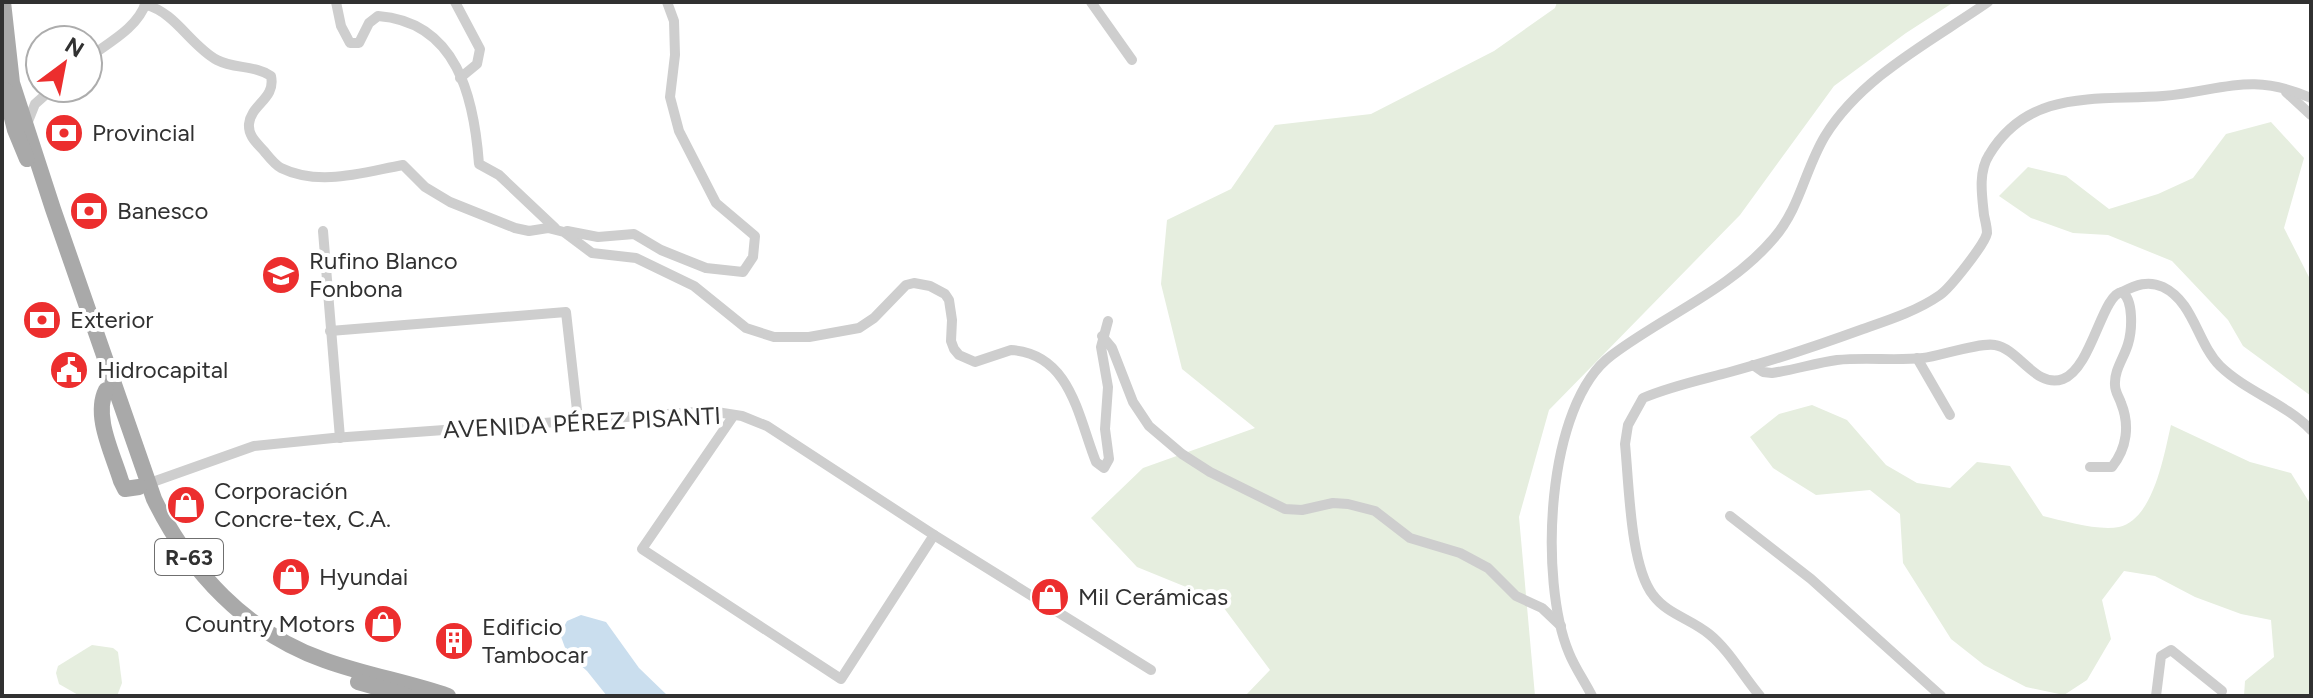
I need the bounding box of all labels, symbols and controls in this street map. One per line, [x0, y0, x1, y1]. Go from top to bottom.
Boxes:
north arrow [24, 24, 104, 104]
text: N [60, 32, 89, 63]
bank icon: Provincial [43, 112, 85, 154]
place label: Provincial [92, 118, 195, 147]
bank icon: Banesco [68, 190, 110, 232]
place label: Banesco [117, 196, 209, 225]
place label: Rufino Blanco Fonbona [309, 246, 458, 303]
school or university icon: Rufino Blanco Fonbona [260, 254, 302, 296]
bank icon: Exterior [21, 299, 63, 341]
place label: Exterior [70, 305, 153, 334]
public building icon: Hidrocapital [48, 349, 90, 391]
place label: Hidrocapital [97, 355, 228, 384]
street label: AVENIDA PÉREZ PISANTI [442, 401, 722, 444]
place label: Corporación Concre-tex, C.A. [214, 476, 391, 533]
shop icon: Corporación Concre-tex, C.A. [165, 484, 207, 526]
road number: R-63 [155, 539, 223, 575]
shop icon: Hyundai [270, 556, 312, 598]
place label: Hyundai [319, 562, 408, 591]
shop icon: Mil Cerámicas [1029, 576, 1071, 618]
place label: Mil Cerámicas [1078, 582, 1228, 611]
shop icon: Country Motors [362, 603, 404, 645]
place label: Country Motors [185, 609, 355, 638]
place label: Edificio Tambocar [482, 612, 588, 669]
building icon: Edificio Tambocar [433, 620, 475, 662]

